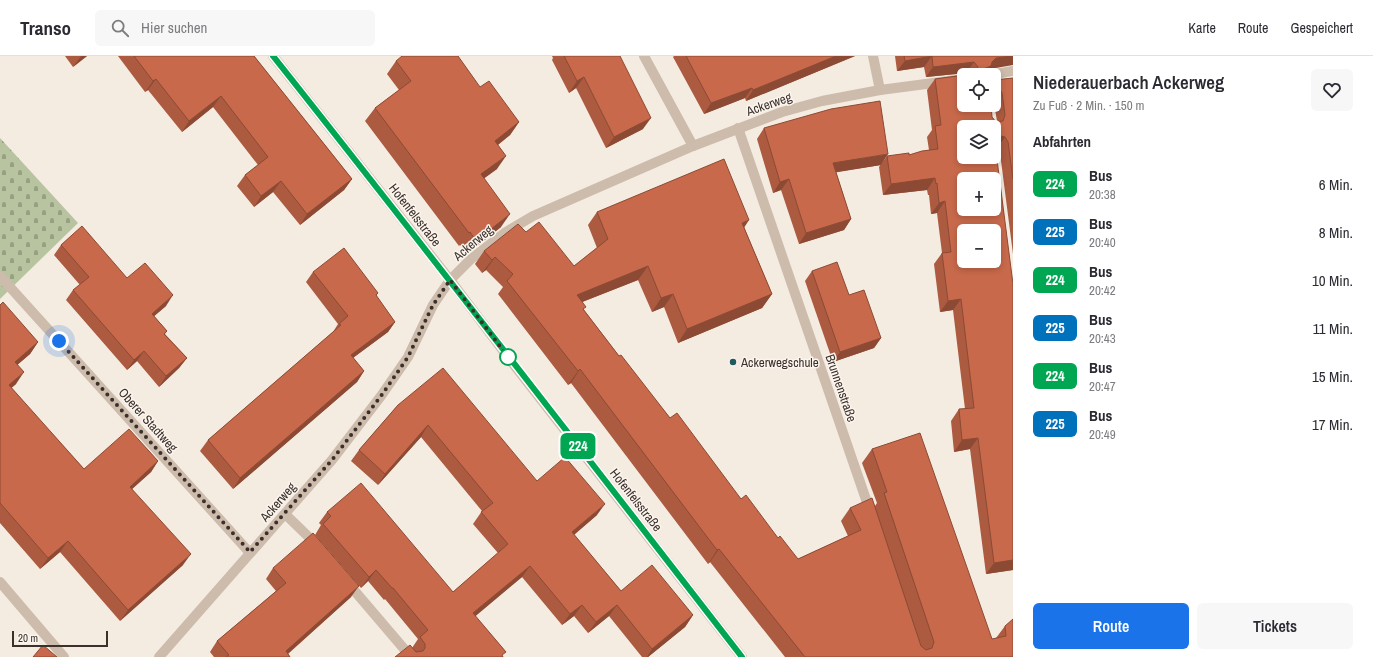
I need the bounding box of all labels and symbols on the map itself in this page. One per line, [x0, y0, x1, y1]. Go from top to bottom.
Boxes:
street label: Ackerweg [743, 88, 794, 120]
street label: Hofenfelsstraße [385, 180, 445, 250]
street label: Ackerweg [449, 221, 496, 265]
your location [49, 331, 69, 351]
unlabelled marker [499, 348, 517, 366]
street label: Brunnenstraße [821, 352, 861, 424]
place label: Ackerwegschule [740, 354, 819, 371]
marker: Ackerwegschule [728, 357, 738, 367]
street label: Oberer Stadtweg [115, 384, 181, 456]
line badge: 224 [555, 433, 601, 459]
street label: Hofenfelsstraße [606, 465, 666, 535]
street label: Ackerweg [256, 479, 300, 526]
scale bar [12, 629, 108, 648]

